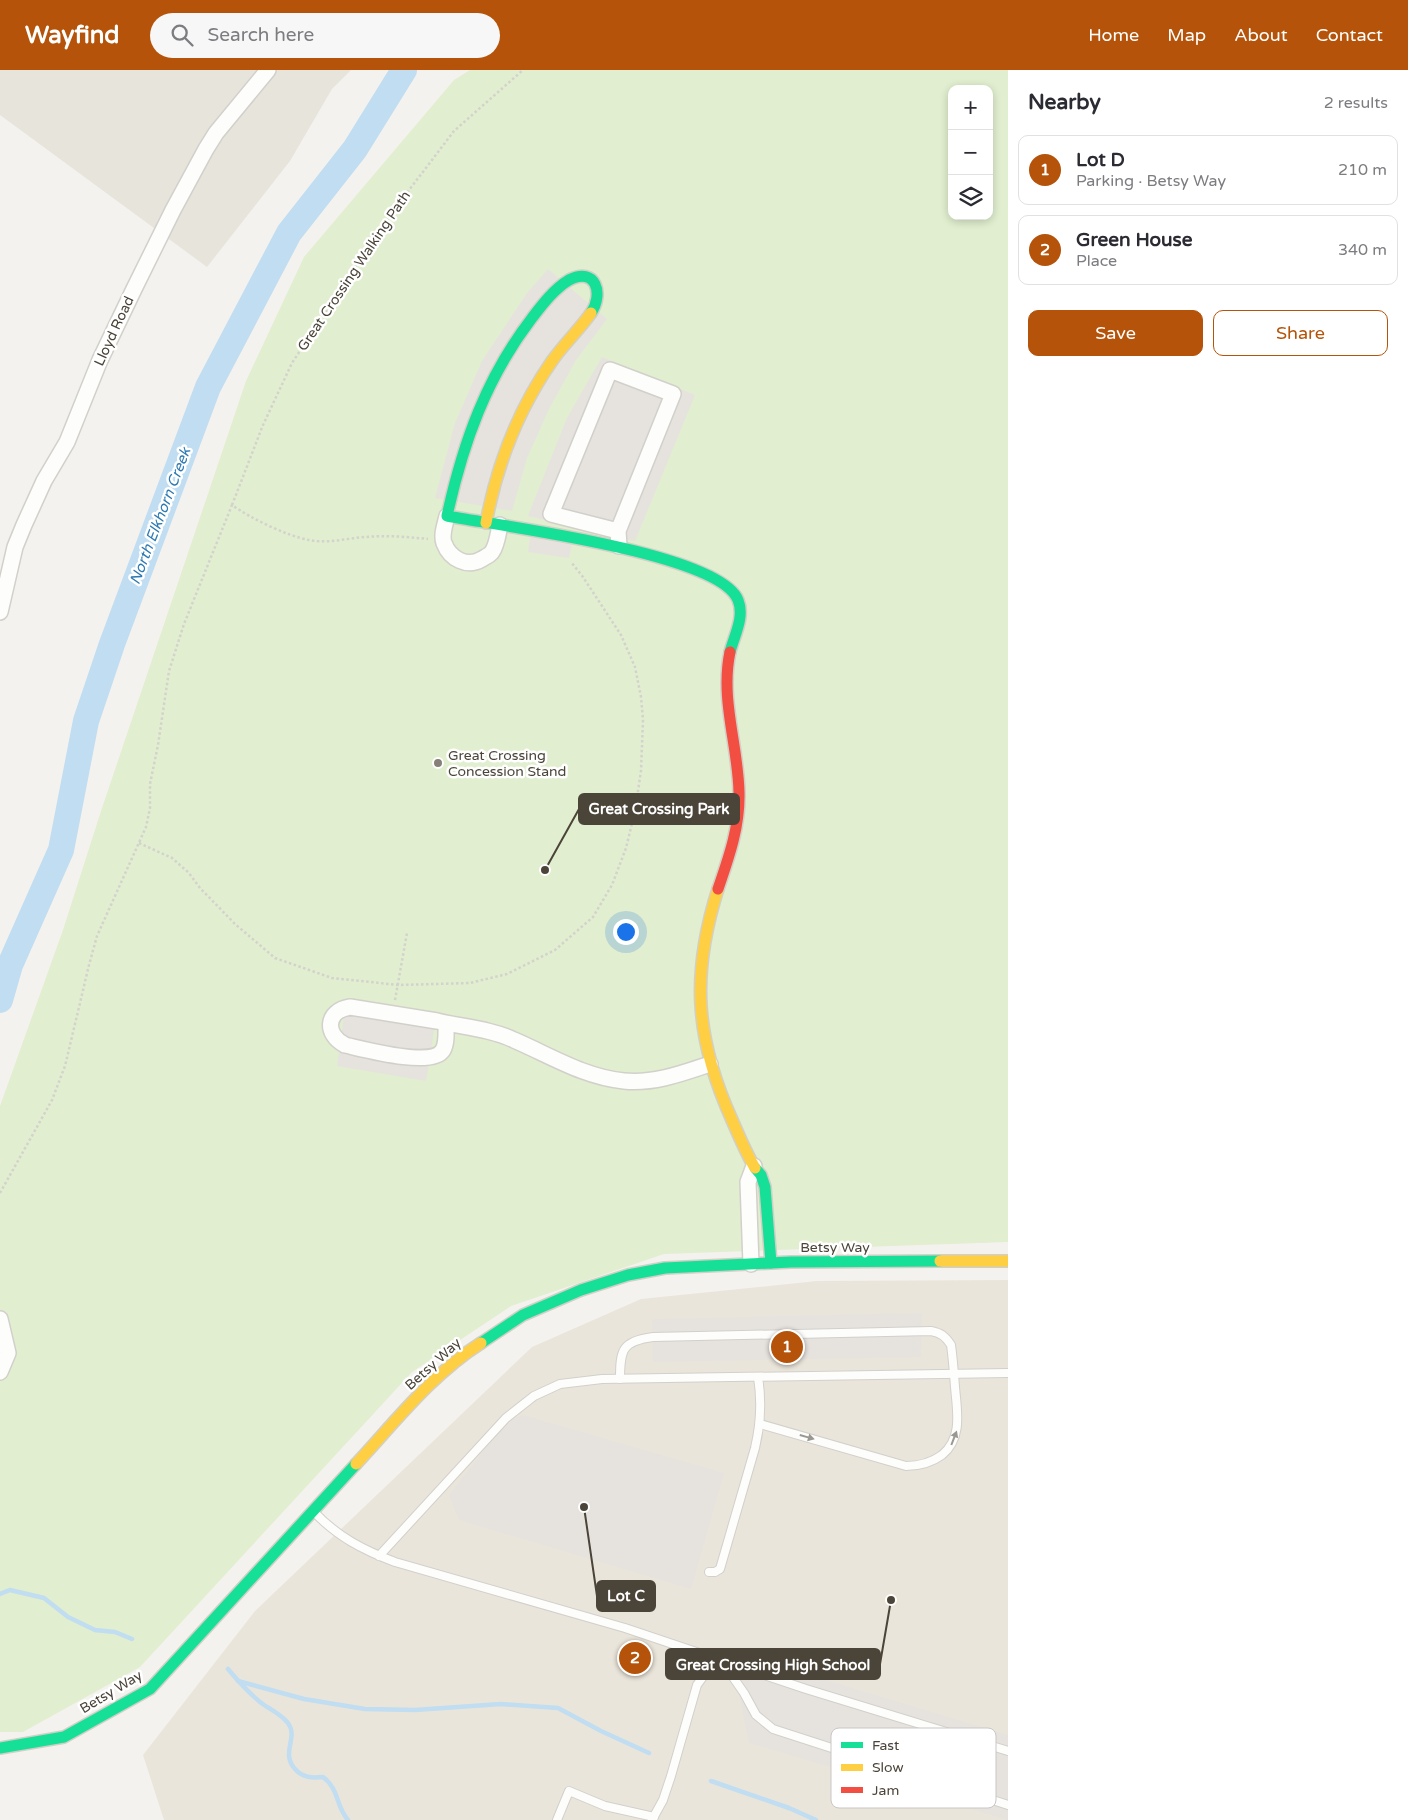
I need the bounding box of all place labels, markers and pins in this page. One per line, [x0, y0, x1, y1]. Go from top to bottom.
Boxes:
place label: Great Crossing Concession Stand [448, 747, 566, 780]
marker: Great Crossing Concession Stand [432, 757, 444, 769]
callout: Great Crossing Park [579, 794, 739, 824]
pin: 1 [771, 1328, 803, 1366]
callout: Lot C [597, 1581, 655, 1611]
pin: 2 [619, 1639, 651, 1677]
callout: Great Crossing High School [666, 1649, 880, 1679]

